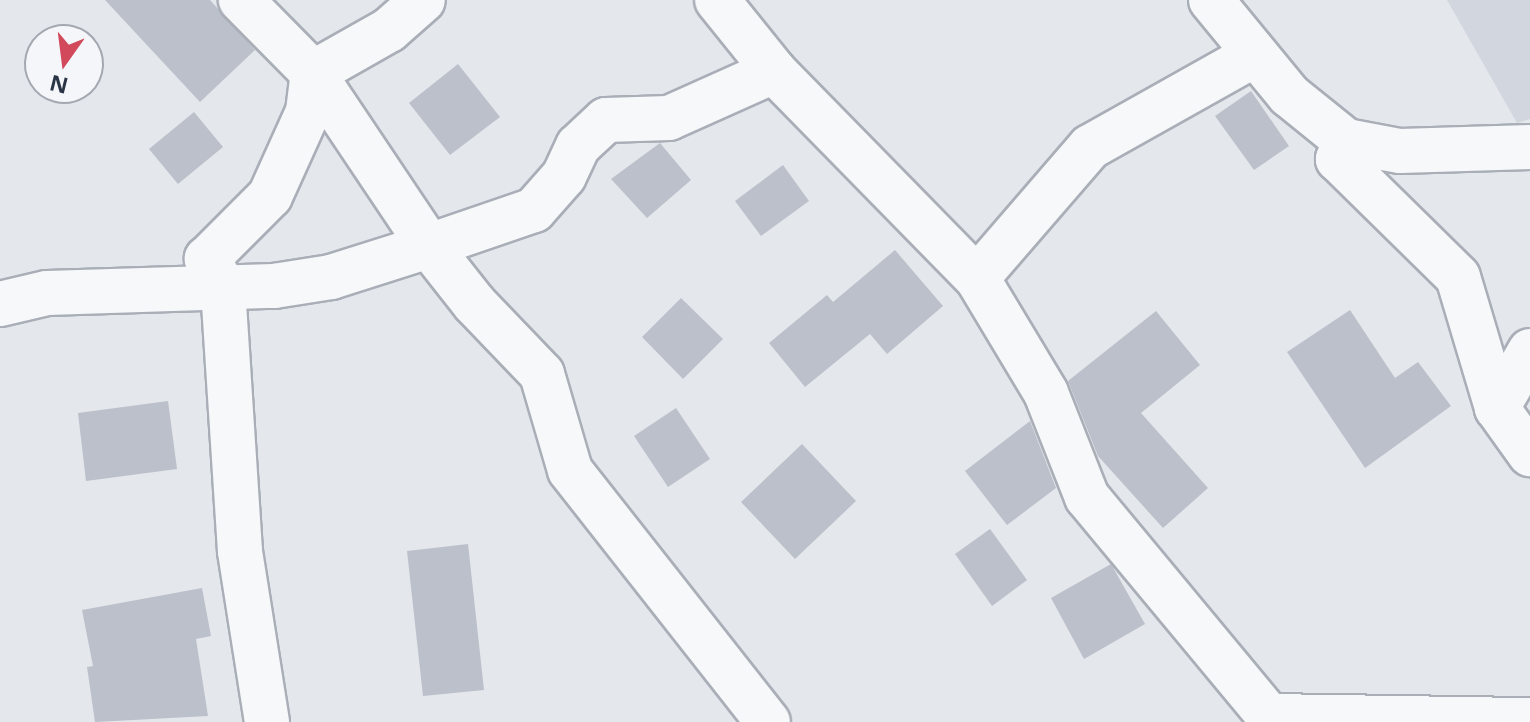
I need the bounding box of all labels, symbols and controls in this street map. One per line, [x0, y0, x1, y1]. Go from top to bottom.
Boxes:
north arrow [24, 24, 104, 104]
text: N [46, 69, 71, 102]

